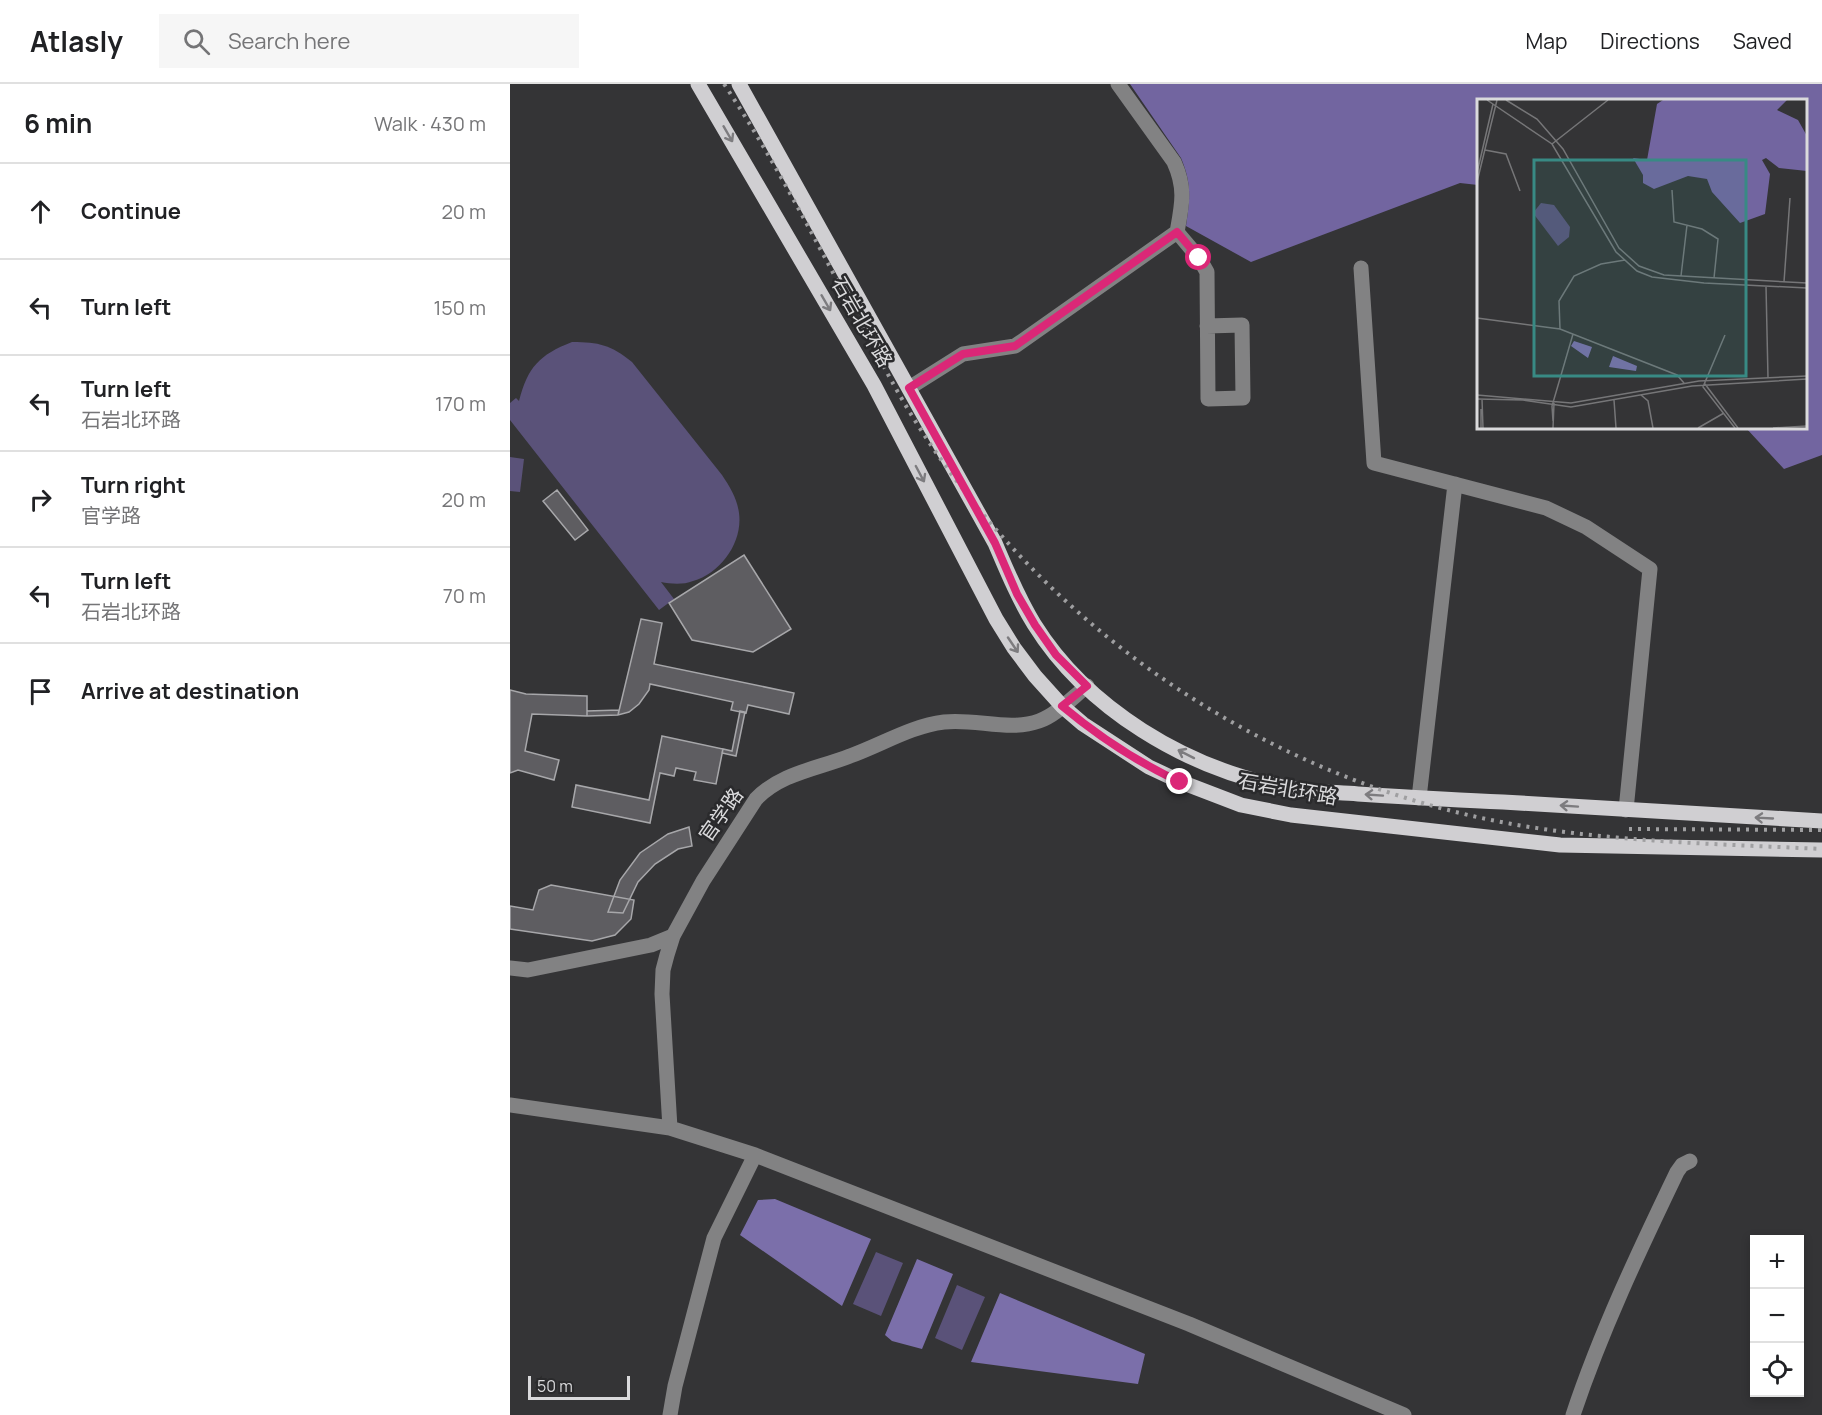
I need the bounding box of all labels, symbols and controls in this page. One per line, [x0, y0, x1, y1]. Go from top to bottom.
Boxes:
search box [159, 14, 579, 68]
text: Atlasly [30, 22, 123, 60]
icon: search [180, 25, 213, 58]
text: Search here [228, 26, 350, 56]
text: Map [1526, 27, 1567, 55]
text: Directions [1600, 27, 1700, 55]
text: Saved [1733, 27, 1792, 55]
inset map [1477, 99, 1807, 429]
text: 6 min [24, 105, 92, 141]
text: Walk · 430 m [374, 110, 486, 137]
one-way arrow [723, 125, 735, 142]
icon: ahead [24, 195, 57, 228]
text: Continue [81, 196, 181, 226]
text: 20 m [441, 198, 486, 225]
route start [1185, 244, 1211, 270]
street label: 石岩北环路 [826, 272, 899, 372]
icon: left [24, 291, 57, 324]
text: Turn left [81, 292, 171, 322]
text: 150 m [433, 294, 486, 321]
one-way arrow [820, 294, 832, 311]
text: Turn left [81, 374, 171, 404]
icon: left [24, 387, 57, 420]
text: 170 m [435, 390, 486, 417]
text: 石岩北环路 [81, 406, 181, 433]
one-way arrow [915, 464, 926, 482]
text: Turn right [81, 470, 186, 500]
icon: right [24, 483, 57, 516]
text: 20 m [441, 486, 486, 513]
text: 官学路 [81, 502, 141, 529]
text: Turn left [81, 566, 171, 596]
icon: left [24, 579, 57, 612]
text: 70 m [443, 582, 486, 609]
text: 石岩北环路 [81, 598, 181, 625]
one-way arrow [1007, 636, 1019, 653]
icon: arrive [24, 675, 57, 708]
text: Arrive at destination [81, 676, 299, 706]
one-way arrow [1177, 747, 1195, 759]
street label: 石岩北环路 [1237, 767, 1340, 810]
route end [1166, 768, 1192, 794]
street label: 官学路 [692, 782, 749, 847]
one-way arrow [1365, 789, 1385, 800]
one-way arrow [1559, 800, 1579, 811]
one-way arrow [1754, 812, 1774, 823]
map controls [1750, 1235, 1804, 1397]
button: + [1750, 1235, 1804, 1289]
button: − [1750, 1289, 1804, 1343]
button: locate [1750, 1343, 1804, 1397]
scale bar [528, 1373, 630, 1400]
text: 50 m [537, 1375, 573, 1397]

